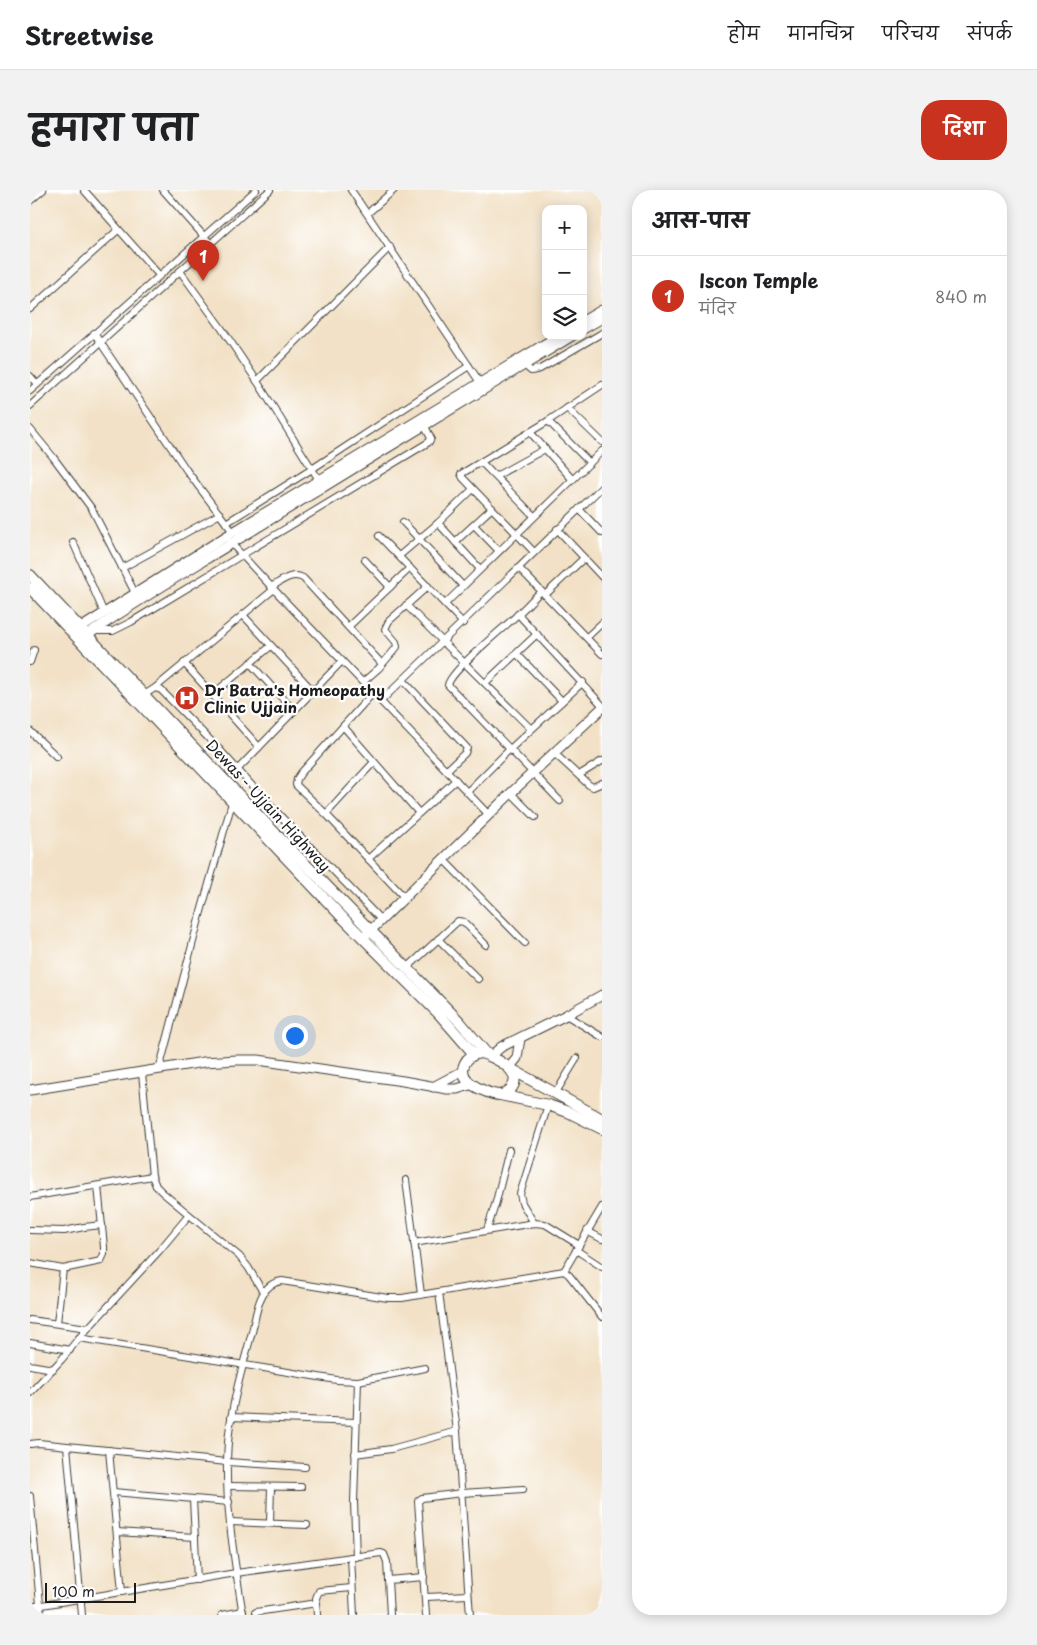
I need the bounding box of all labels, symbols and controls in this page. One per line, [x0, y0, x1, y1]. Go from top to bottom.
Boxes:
text: Streetwise [25, 17, 154, 53]
text: होम [728, 19, 760, 46]
text: मानचित्र [788, 19, 854, 46]
text: परिचय [882, 19, 939, 46]
text: संपर्क [967, 19, 1012, 46]
text: हमारा पता [30, 99, 197, 152]
button: दिशा [921, 100, 1007, 160]
text: आस-पास [652, 203, 749, 235]
map controls [542, 205, 587, 340]
button: + [542, 205, 587, 250]
pin: 1 [187, 240, 219, 281]
button: − [542, 250, 587, 295]
text: Iscon Temple [699, 266, 818, 294]
text: 1 [664, 284, 672, 308]
text: 840 m [935, 284, 987, 308]
button: layers [542, 295, 587, 340]
text: मंदिर [699, 295, 736, 319]
place label: Dr Batra's Homeopathy Clinic Ujjain [204, 678, 385, 718]
hospital icon: Dr Batra's Homeopathy Clinic Ujjain [174, 685, 200, 711]
street label: Dewas - Ujjain Highway [201, 734, 337, 876]
your location [282, 1023, 308, 1049]
scale bar [45, 1580, 136, 1603]
text: 100 m [52, 1581, 95, 1602]

